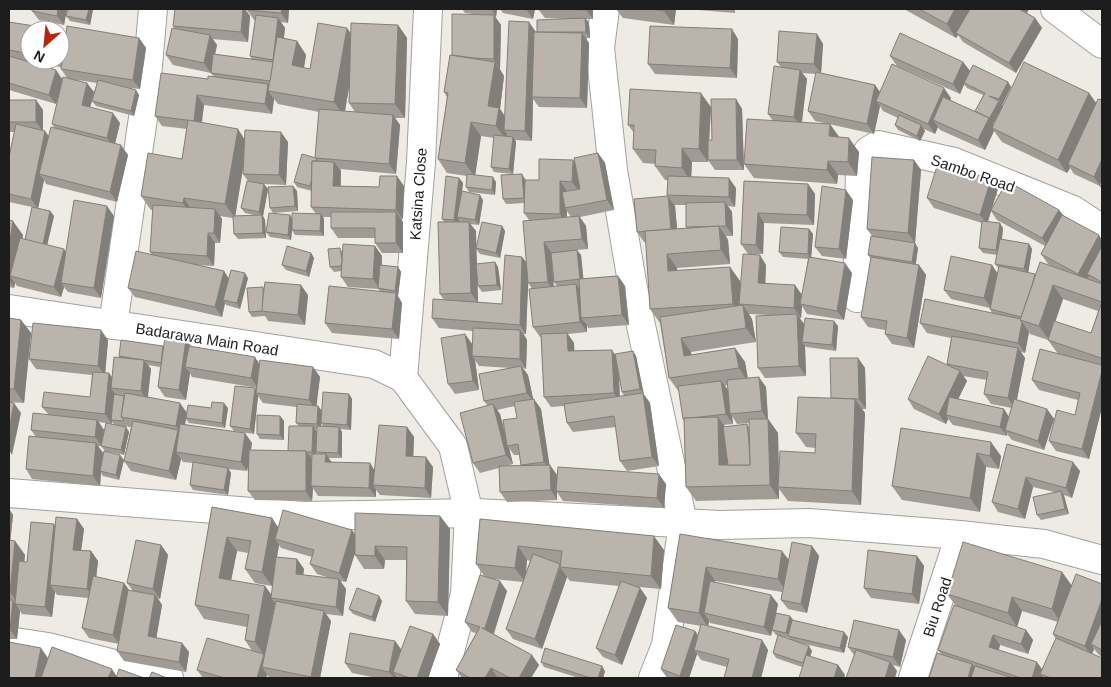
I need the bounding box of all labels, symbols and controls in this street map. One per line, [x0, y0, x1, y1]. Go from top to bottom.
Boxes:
north arrow [20, 20, 70, 70]
text: N [31, 47, 47, 66]
street label: Katsina Close [406, 147, 430, 241]
street label: Sambo Road [929, 151, 1017, 195]
street label: Badarawa Main Road [134, 319, 280, 359]
street label: Biu Road [919, 575, 955, 639]

